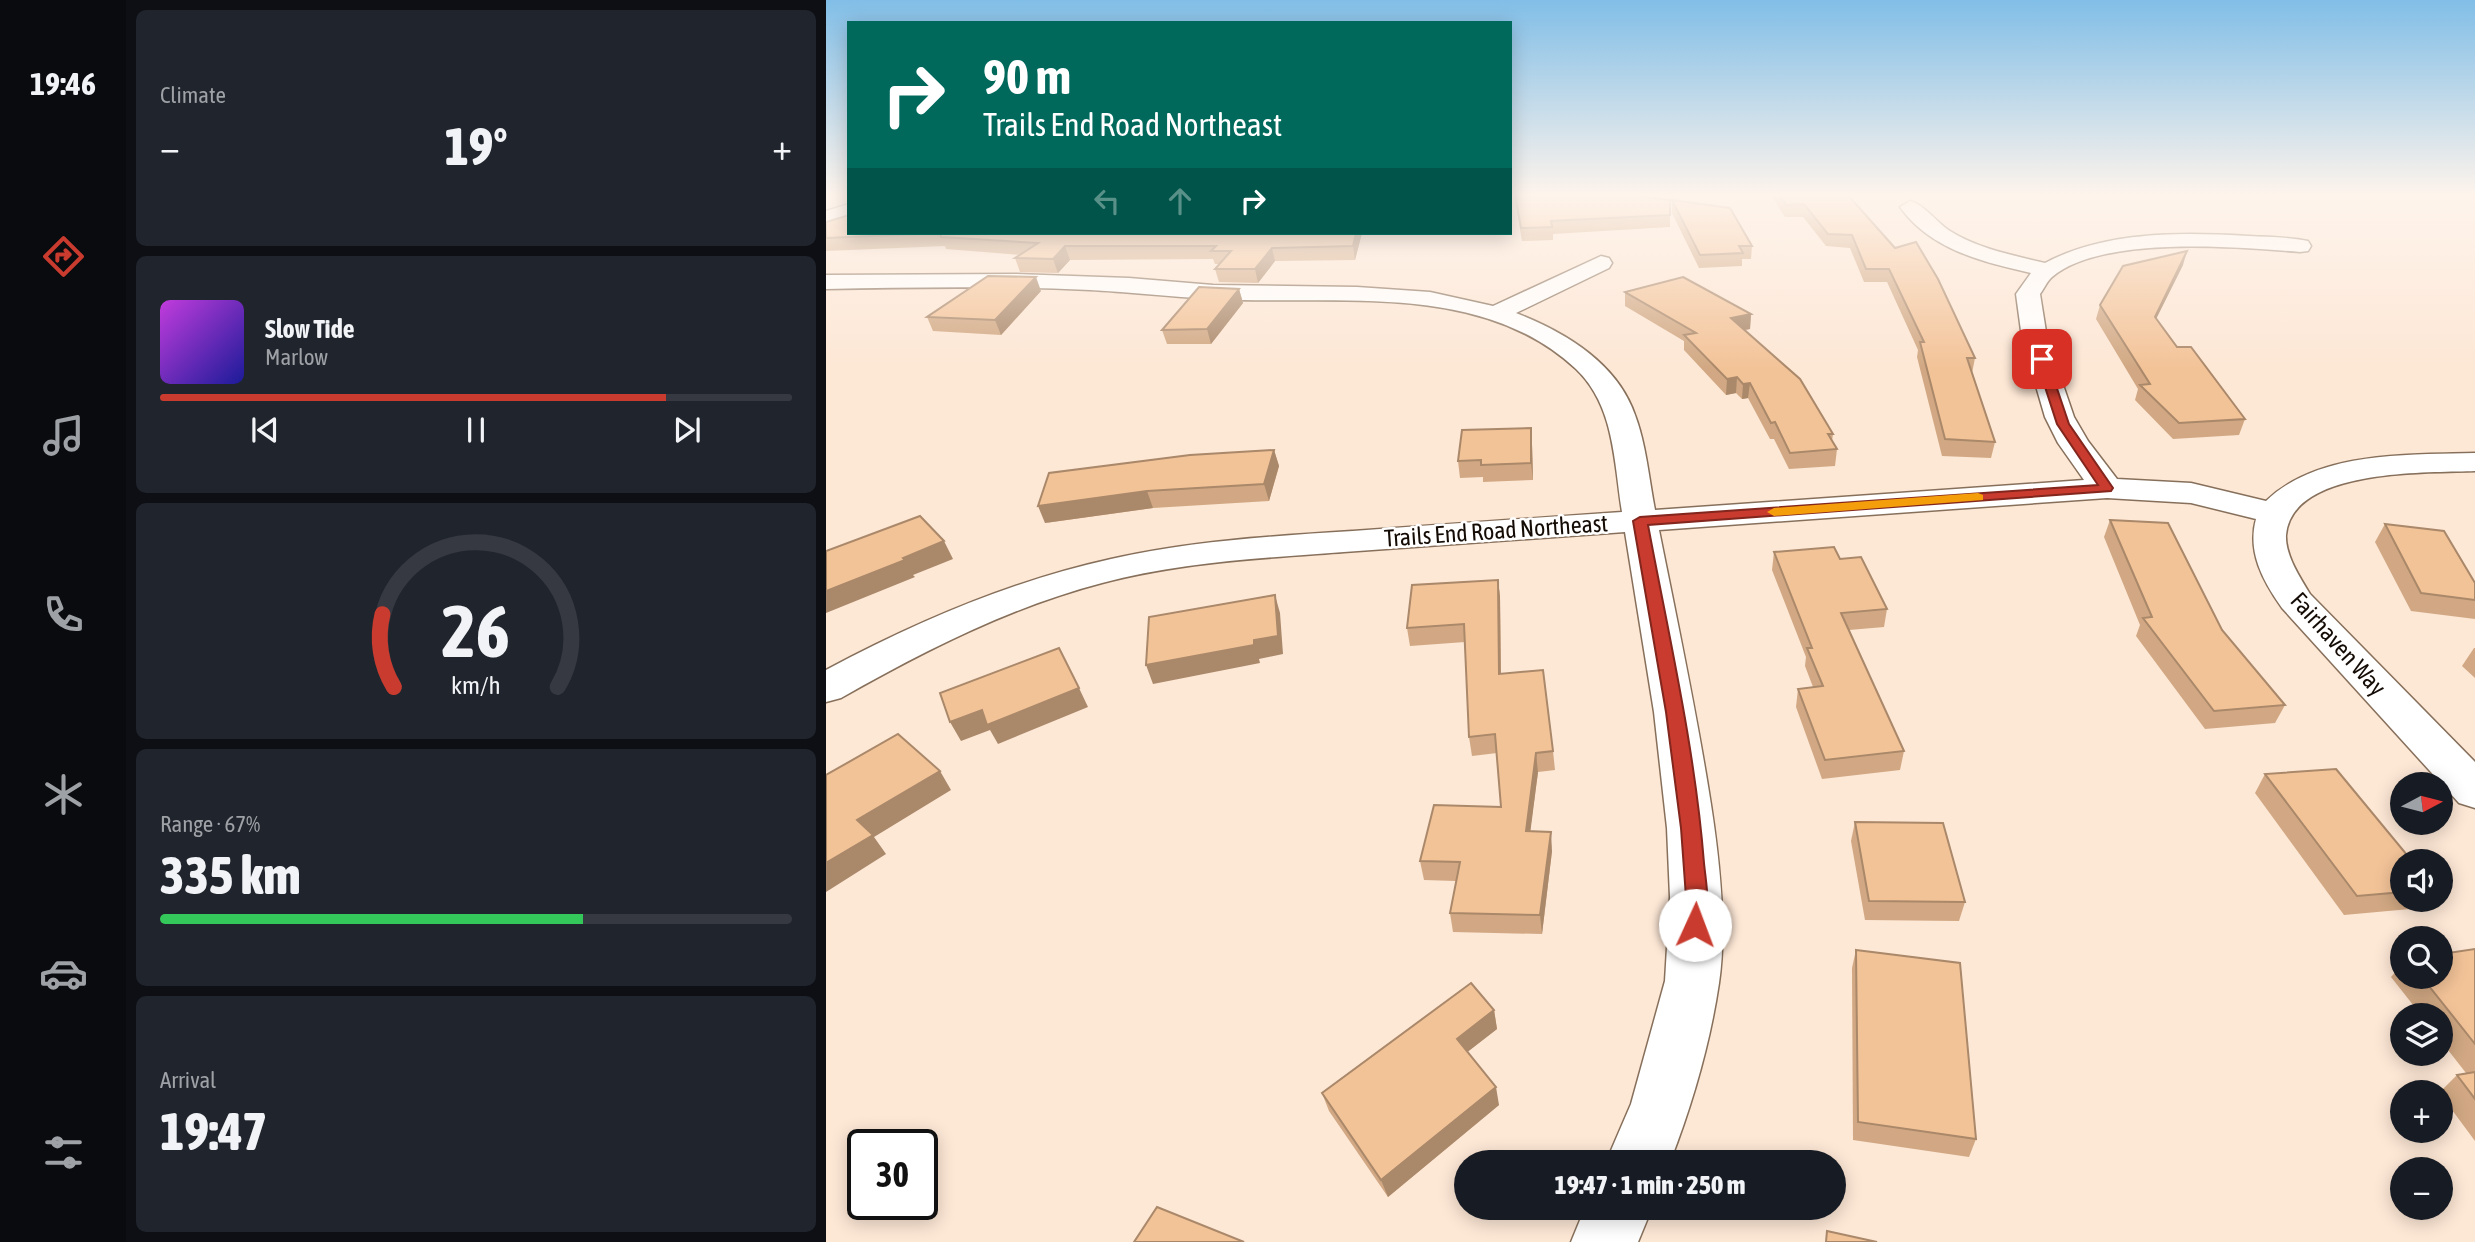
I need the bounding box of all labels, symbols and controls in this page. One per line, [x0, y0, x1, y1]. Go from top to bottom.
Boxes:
text: 90 m [983, 48, 1071, 104]
icon: right [868, 49, 959, 140]
text: 19:46 [30, 65, 96, 102]
text: Climate [160, 82, 226, 108]
text: Trails End Road Northeast [983, 106, 1282, 143]
text: 19° [444, 116, 508, 176]
text: − [160, 125, 180, 168]
text: + [772, 125, 792, 168]
icon: left [1088, 182, 1126, 220]
icon: ahead [1161, 182, 1199, 220]
icon: right [1234, 182, 1272, 220]
icon: directions [39, 232, 88, 281]
text: Slow Tide [265, 314, 355, 344]
pin [2012, 329, 2072, 389]
icon: arrive [2023, 340, 2061, 378]
text: Marlow [265, 344, 328, 370]
icon: music [39, 411, 88, 460]
icon: previous [246, 411, 284, 449]
icon: pause [457, 411, 495, 449]
icon: next [668, 411, 706, 449]
street label: Trails End Road Northeast [1383, 509, 1609, 552]
street label: Fairhaven Way [2285, 587, 2392, 701]
text: 26 [442, 589, 510, 672]
icon: phone [39, 590, 88, 639]
text: km/h [451, 671, 501, 699]
icon: climate [39, 770, 88, 819]
north arrow [2390, 772, 2454, 835]
map controls [2390, 772, 2453, 1220]
text: Range · 67% [160, 811, 260, 837]
text: 335 km [160, 845, 301, 905]
button: sound [2390, 849, 2453, 912]
position arrow [1658, 888, 1732, 962]
button: search [2390, 926, 2453, 989]
icon: car [39, 949, 88, 998]
button: layers [2390, 1003, 2453, 1066]
text: Arrival [160, 1067, 216, 1093]
button: + [2390, 1080, 2453, 1143]
text: 19:47 [160, 1101, 267, 1161]
icon: filters [39, 1128, 88, 1177]
speed limit sign: 30 [847, 1129, 938, 1220]
button: − [2390, 1157, 2453, 1220]
text: 19:47 · 1 min · 250 m [1555, 1170, 1745, 1200]

